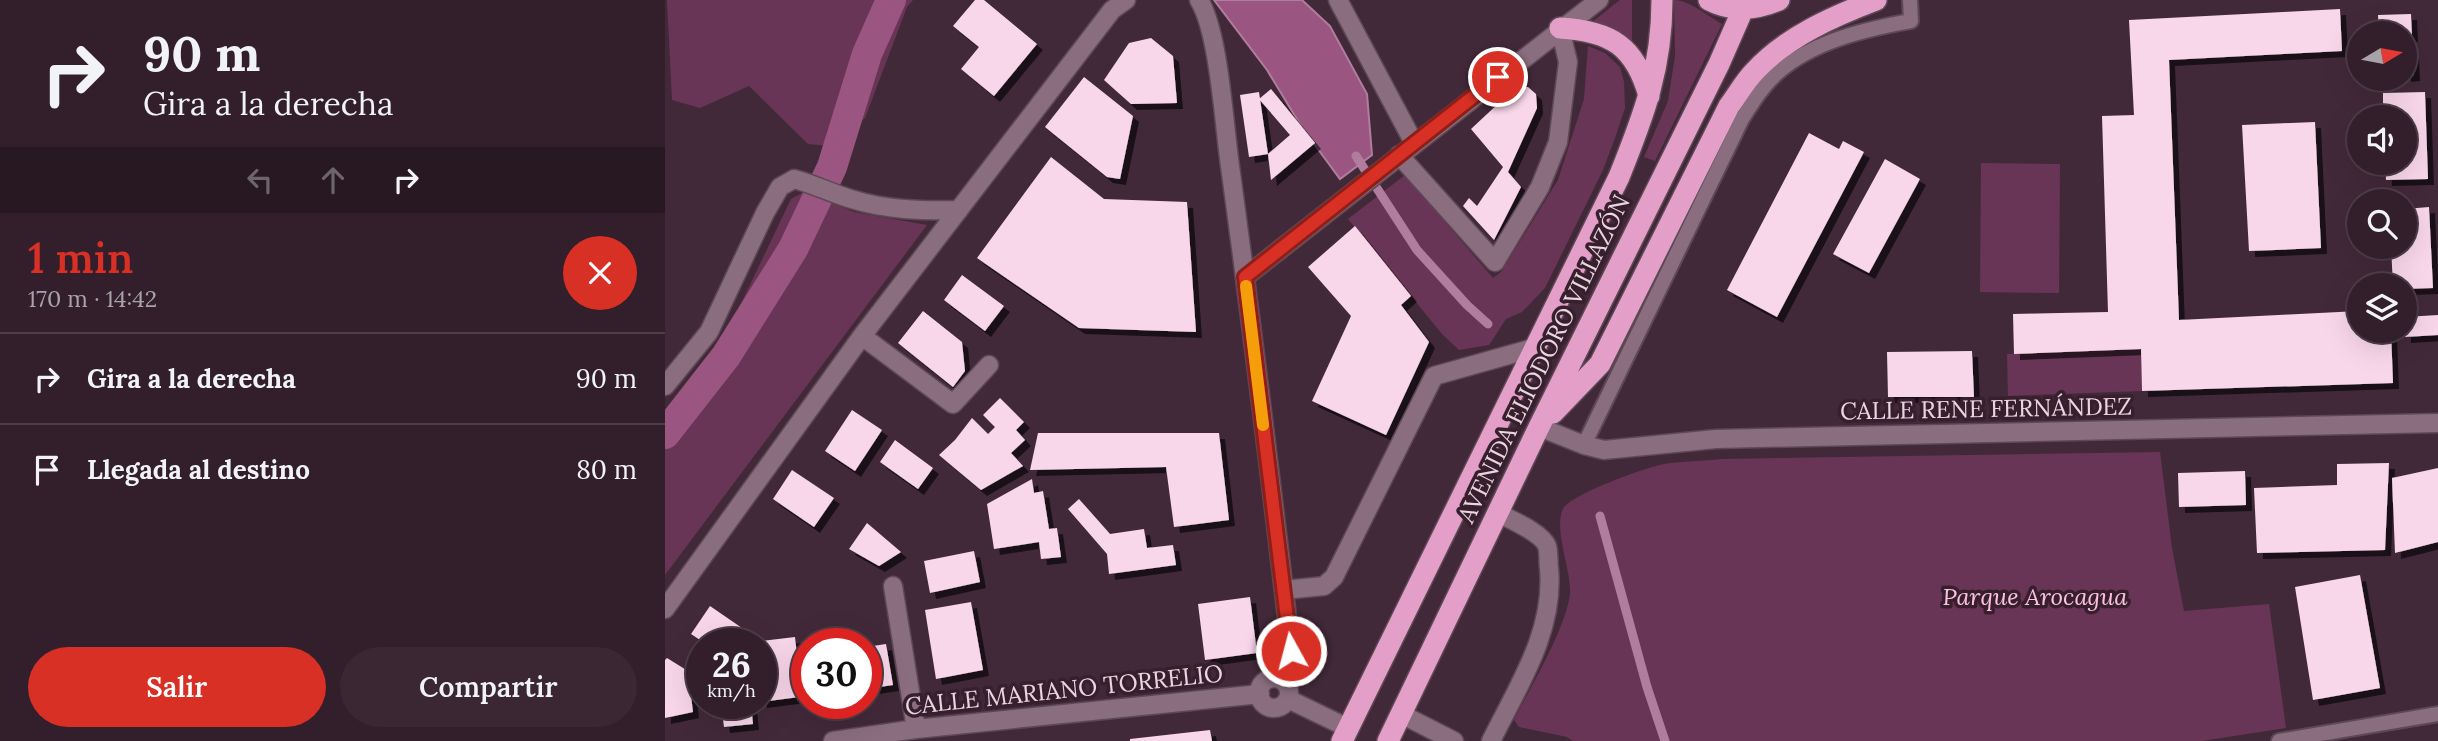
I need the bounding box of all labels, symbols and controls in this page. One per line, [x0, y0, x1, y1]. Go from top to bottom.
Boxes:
north arrow [2347, 21, 2417, 91]
map controls [2347, 21, 2417, 343]
text: 90 m [143, 22, 260, 84]
icon: right [28, 28, 119, 119]
pin [1468, 47, 1528, 107]
icon: arrive [1479, 58, 1517, 96]
text: Gira a la derecha [143, 83, 393, 124]
button: sound [2347, 105, 2417, 175]
icon: left [241, 161, 279, 199]
icon: ahead [314, 161, 352, 199]
icon: right [387, 161, 425, 199]
button: search [2347, 189, 2417, 259]
street label: AVENIDA ELIODORO VILLAZÓN [1450, 190, 1637, 529]
text: 1 min [28, 231, 133, 285]
button: close [563, 236, 637, 310]
button: layers [2347, 273, 2417, 343]
text: 170 m · 14:42 [28, 284, 157, 313]
icon: right [28, 360, 66, 398]
text: Gira a la derecha [87, 362, 296, 395]
text: 90 m [576, 362, 637, 395]
street label: CALLE RENE FERNÁNDEZ [1840, 390, 2132, 427]
icon: arrive [28, 451, 66, 489]
text: Llegada al destino [87, 453, 310, 486]
text: 80 m [576, 453, 637, 486]
park label: Parque Arocagua [1943, 581, 2128, 612]
position arrow [1254, 614, 1328, 688]
speed limit sign: 30 [791, 628, 882, 719]
text: 26 [712, 642, 751, 687]
button: Salir [28, 647, 326, 727]
button: Compartir [340, 647, 637, 727]
street label: CALLE MARIANO TORRELIO [904, 657, 1224, 722]
text: km/h [707, 679, 756, 702]

